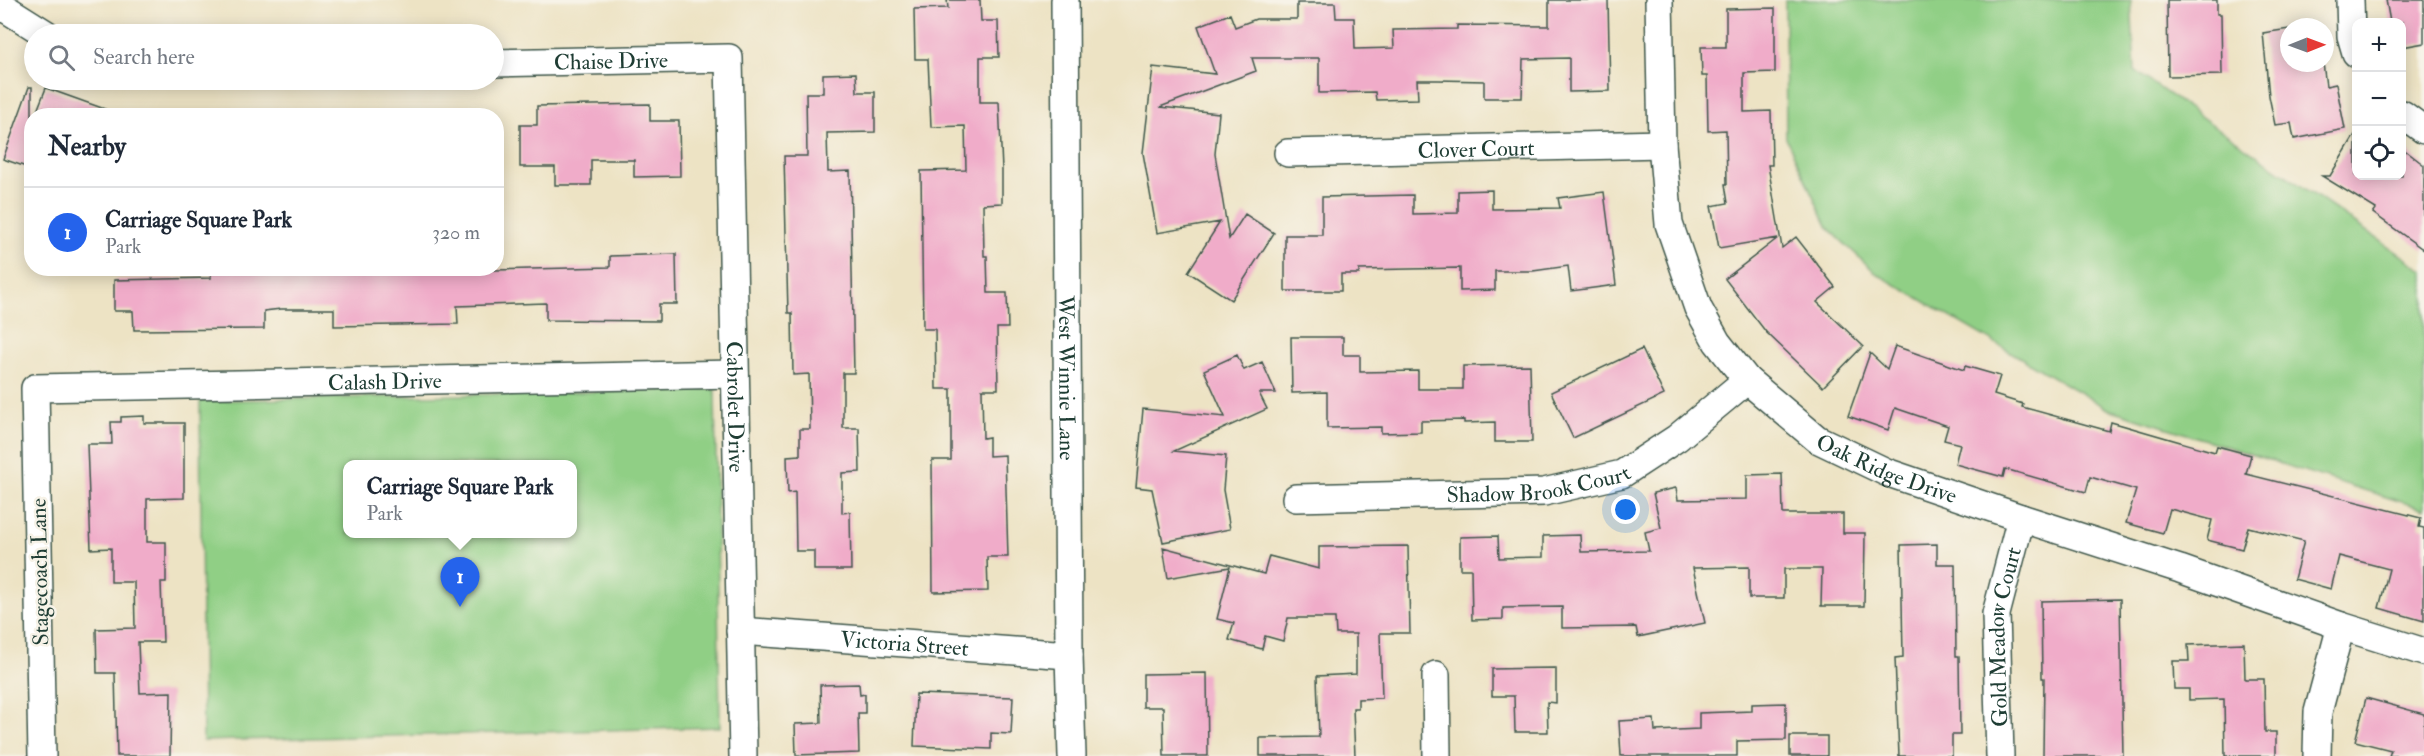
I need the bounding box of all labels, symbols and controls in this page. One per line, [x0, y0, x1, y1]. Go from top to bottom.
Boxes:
north arrow [2280, 18, 2334, 72]
map controls [2352, 18, 2406, 180]
button: + [2352, 18, 2406, 72]
search box [24, 24, 504, 90]
icon: search [45, 41, 78, 74]
text: Search here [93, 43, 195, 71]
street label: Chaise Drive [554, 46, 668, 77]
button: − [2352, 72, 2406, 126]
button: locate [2352, 126, 2406, 180]
text: Nearby [48, 131, 126, 163]
street label: Clover Court [1417, 134, 1535, 165]
text: Carriage Square Park [105, 206, 292, 234]
text: 1 [64, 220, 71, 245]
text: 320 m [432, 220, 480, 245]
text: Park [105, 234, 141, 259]
street label: West Winnie Lane [1052, 294, 1081, 461]
street label: Cabrolet Drive [720, 341, 750, 473]
street label: Calash Drive [328, 367, 442, 397]
street label: Oak Ridge Drive [1812, 428, 1960, 510]
street label: Shadow Brook Court [1446, 459, 1636, 509]
popup [343, 460, 577, 538]
text: Carriage Square Park [366, 473, 554, 501]
your location [1611, 495, 1640, 524]
street label: Stagecoach Lane [25, 498, 55, 646]
text: Park [366, 501, 403, 526]
street label: Gold Meadow Court [1983, 544, 2028, 727]
pin: 1 [440, 558, 480, 607]
street label: Victoria Street [839, 625, 970, 663]

